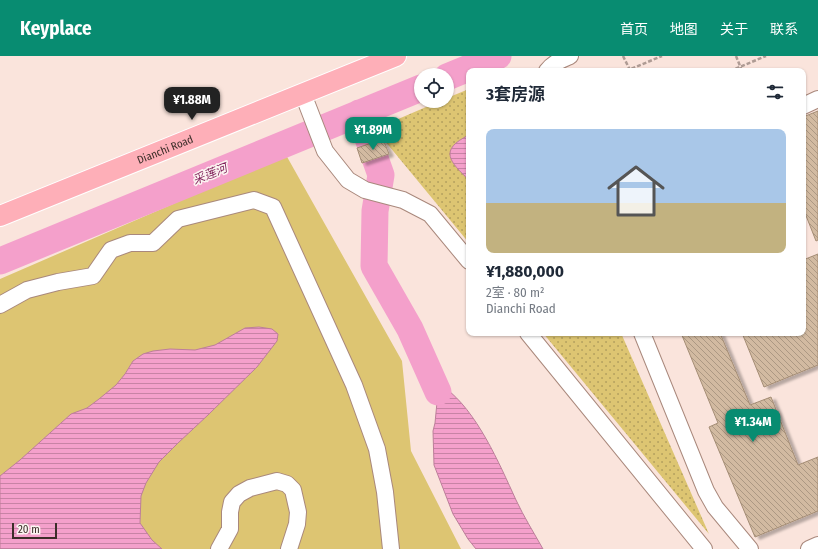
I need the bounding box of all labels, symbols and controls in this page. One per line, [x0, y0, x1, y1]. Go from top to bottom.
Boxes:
text: Keyplace [20, 17, 92, 40]
text: 首页 [620, 21, 648, 38]
text: 地图 [670, 21, 698, 38]
text: 关于 [720, 21, 748, 38]
text: 联系 [770, 21, 798, 38]
map controls [414, 68, 454, 108]
button: locate [414, 68, 454, 108]
icon: filters [764, 81, 786, 103]
text: 3套房源 [486, 84, 545, 105]
pin: ¥1.88M [159, 87, 225, 121]
text: ¥1.88M [173, 92, 211, 107]
pin: ¥1.89M [340, 117, 406, 151]
text: ¥1.89M [354, 122, 392, 137]
street label: Dianchi Road [135, 132, 195, 166]
icon: home [600, 155, 672, 227]
water label: 采莲河 [191, 160, 231, 187]
text: ¥1,880,000 [486, 261, 564, 282]
text: 2室 · 80 m² [486, 285, 545, 300]
text: Dianchi Road [486, 301, 556, 316]
pin: ¥1.34M [720, 409, 786, 443]
text: ¥1.34M [734, 414, 772, 429]
scale bar [12, 521, 57, 540]
text: 20 m [18, 523, 40, 536]

